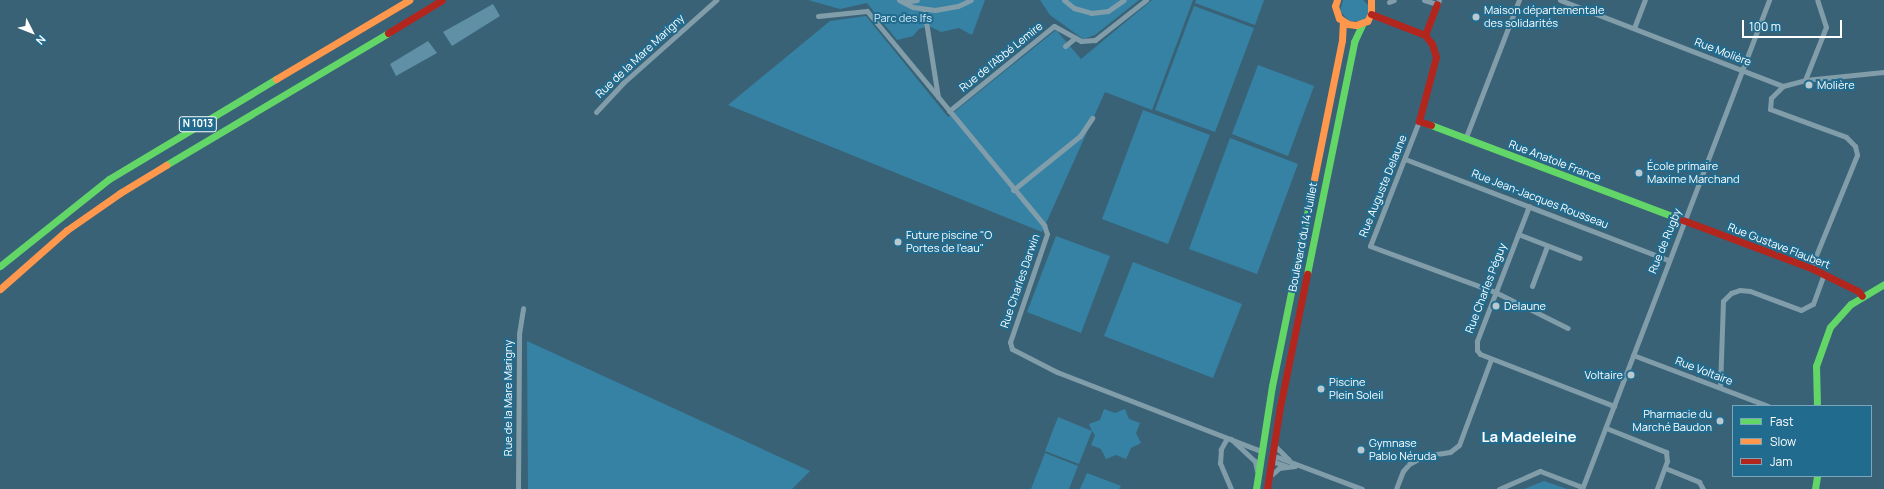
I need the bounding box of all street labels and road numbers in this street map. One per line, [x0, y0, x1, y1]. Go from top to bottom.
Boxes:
street label: Rue de la Mare Marigny [593, 11, 687, 101]
street label: Rue de l'Abbé Lemire [957, 19, 1045, 95]
street label: Rue Molière [1693, 35, 1753, 69]
road number: N 1013 [178, 116, 218, 132]
street label: Rue Auguste Delaune [1356, 133, 1410, 239]
street label: Rue Anatole France [1507, 137, 1603, 185]
street label: Rue Jean-Jacques Rousseau [1470, 167, 1610, 231]
street label: Boulevard du 14 Juillet [1286, 181, 1320, 293]
street label: Rue de Rugby [1646, 206, 1684, 276]
street label: Rue Gustave Flaubert [1726, 220, 1832, 272]
street label: Rue Charles Darwin [998, 232, 1042, 330]
street label: Rue Charles Péguy [1463, 241, 1509, 335]
street label: Rue de la Mare Marigny [501, 340, 515, 456]
street label: Rue Voltaire [1673, 354, 1735, 388]

